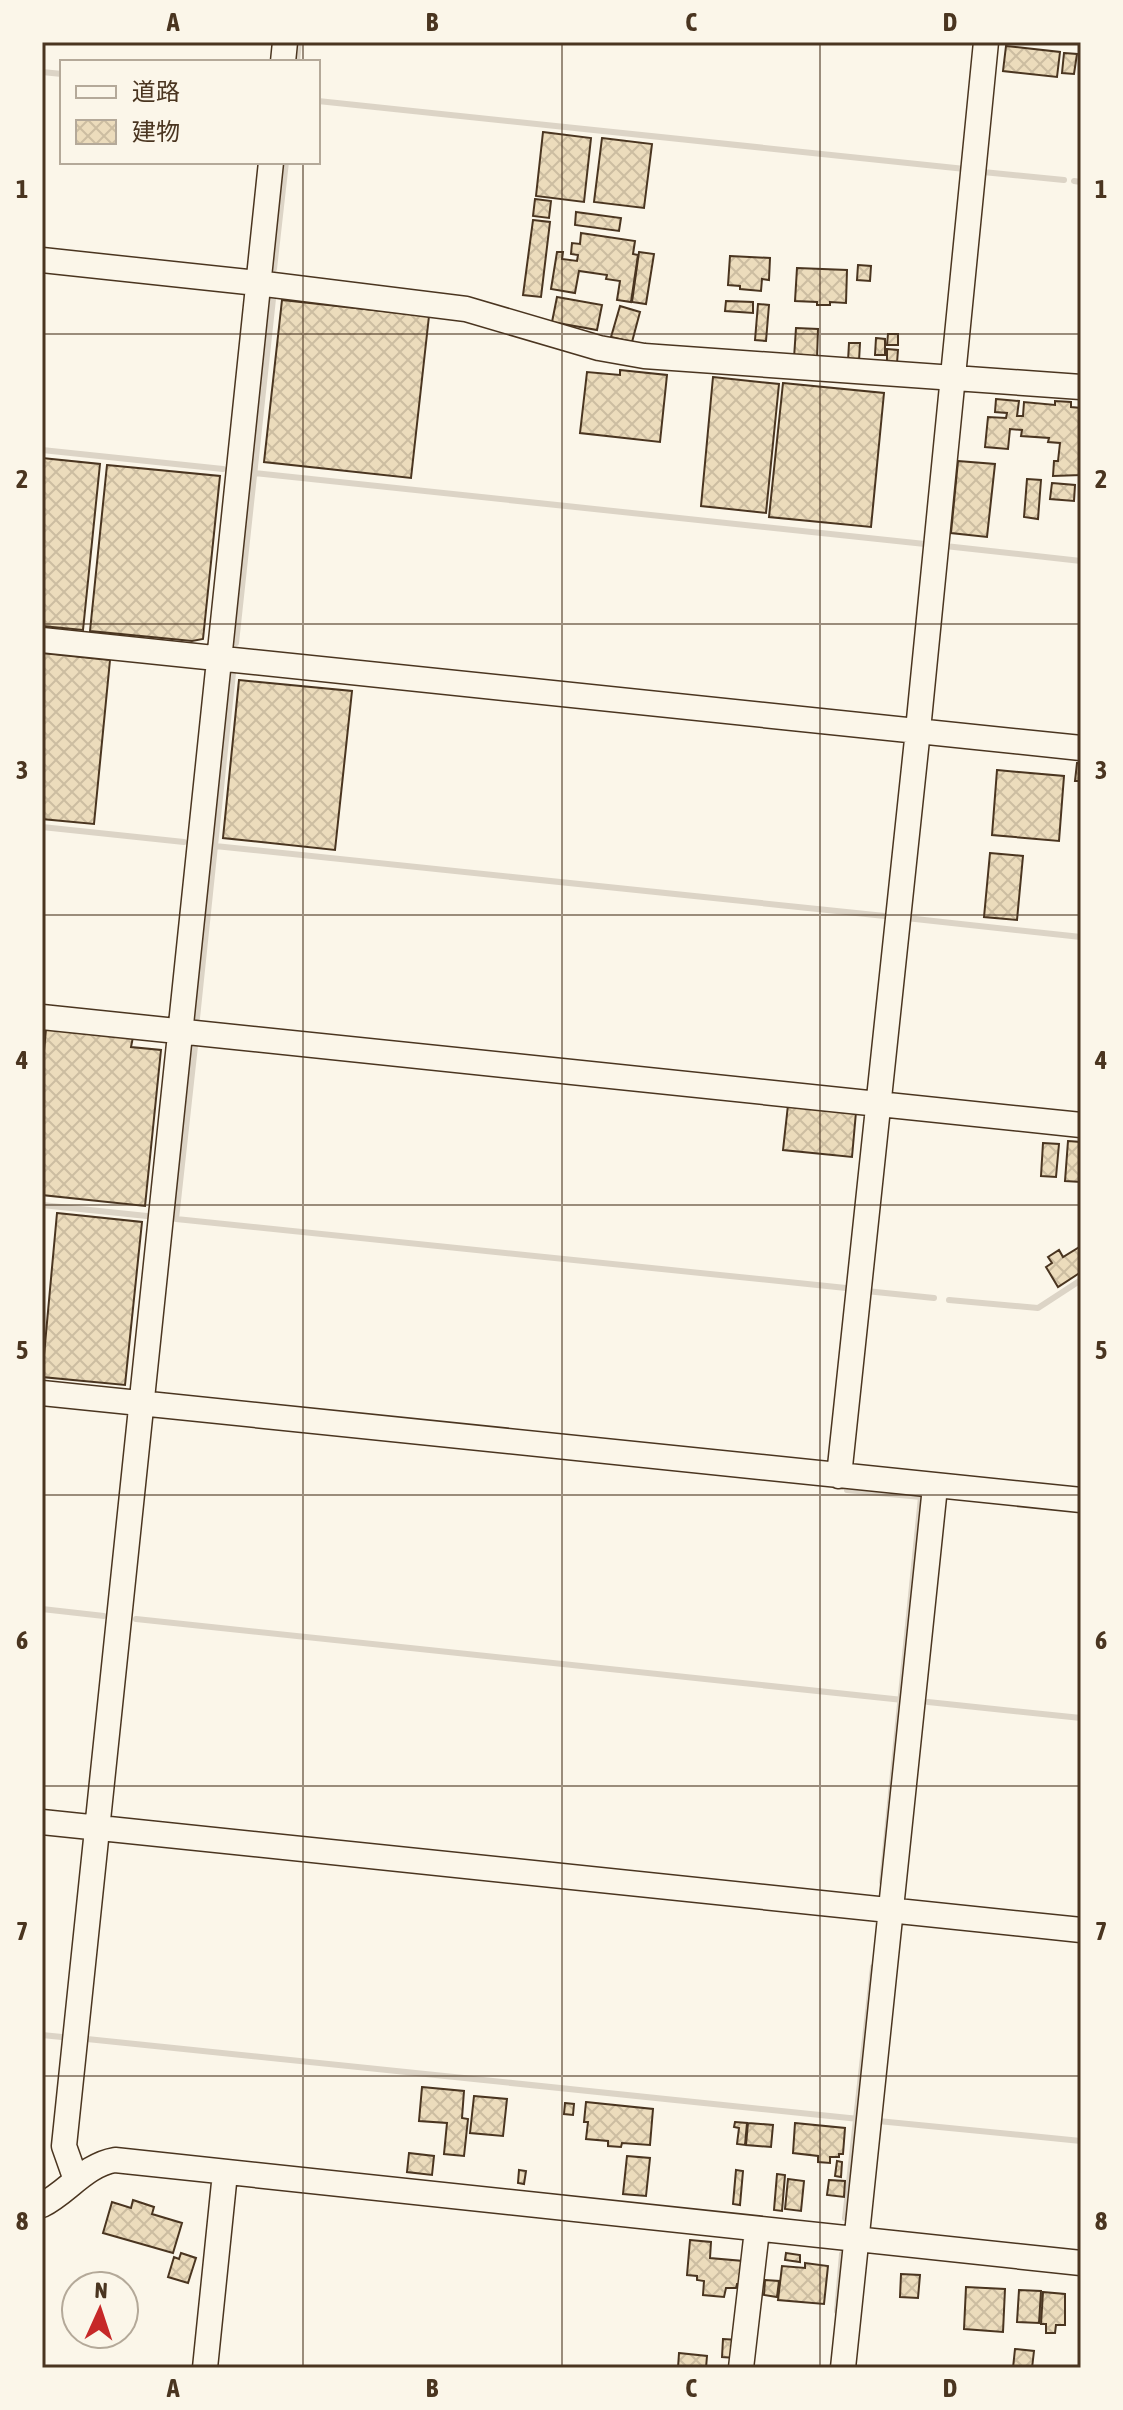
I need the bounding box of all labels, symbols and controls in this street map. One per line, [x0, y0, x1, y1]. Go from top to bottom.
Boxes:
text: A [166, 7, 180, 37]
text: B [426, 7, 439, 37]
text: C [685, 7, 697, 37]
text: D [943, 7, 957, 37]
legend [60, 60, 320, 164]
text: 道路 [132, 78, 180, 105]
text: 建物 [132, 118, 180, 145]
text: 1 [16, 174, 28, 204]
text: 1 [1095, 174, 1107, 204]
text: 2 [16, 464, 28, 494]
text: 2 [1095, 464, 1107, 494]
text: 3 [16, 755, 28, 785]
text: 3 [1095, 755, 1107, 785]
text: 4 [15, 1045, 28, 1075]
text: 4 [1094, 1045, 1107, 1075]
text: 5 [16, 1335, 28, 1365]
text: 5 [1095, 1335, 1107, 1365]
text: 6 [16, 1625, 28, 1655]
text: 6 [1095, 1625, 1107, 1655]
text: 7 [16, 1916, 28, 1946]
text: 7 [1095, 1916, 1107, 1946]
text: 8 [16, 2206, 28, 2236]
text: 8 [1095, 2206, 1107, 2236]
north arrow [60, 2270, 140, 2350]
text: N [94, 2277, 108, 2303]
text: A [166, 2373, 180, 2403]
text: B [426, 2373, 439, 2403]
text: C [685, 2373, 697, 2403]
text: D [943, 2373, 957, 2403]

